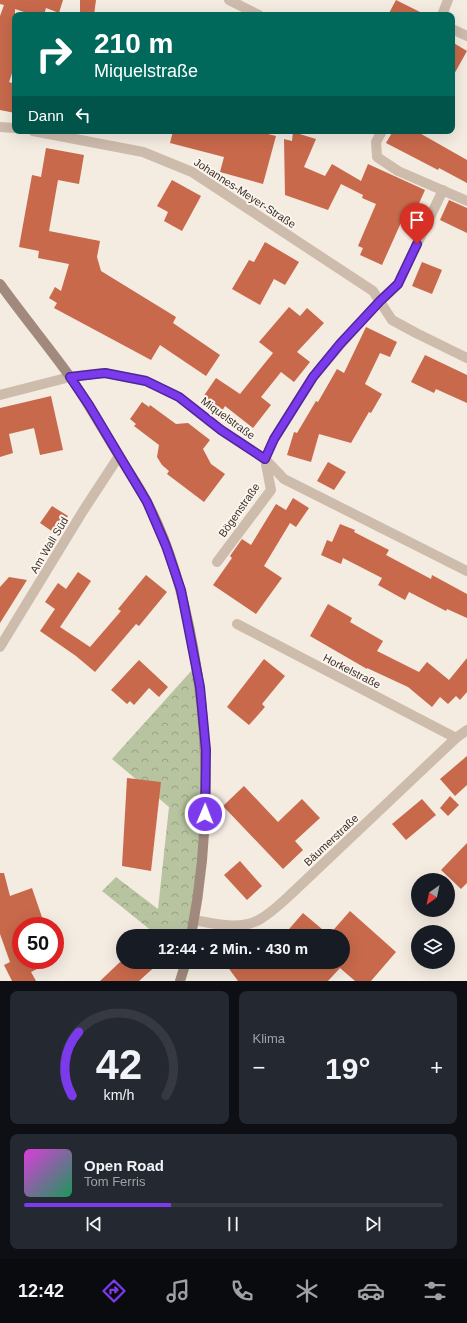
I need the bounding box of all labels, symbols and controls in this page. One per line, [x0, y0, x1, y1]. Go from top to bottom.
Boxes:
icon: right [28, 28, 80, 80]
text: 210 m [94, 28, 173, 59]
text: Miquelstraße [94, 61, 198, 81]
icon: left [72, 104, 94, 126]
text: Dann [28, 107, 64, 124]
street label: Johannes-Meyer-Straße [192, 156, 298, 230]
pin [400, 203, 434, 244]
icon: arrive [406, 209, 428, 231]
street label: Miquelstraße [199, 394, 257, 442]
street label: Bögenstraße [216, 481, 262, 539]
street label: Am Wall Süd [28, 515, 70, 575]
street label: Horkelstraße [321, 651, 383, 691]
position arrow [184, 793, 226, 835]
street label: Bäumerstraße [301, 812, 361, 868]
north arrow [411, 873, 455, 917]
map controls [411, 873, 455, 969]
speed limit sign: 50 [12, 917, 64, 969]
button: layers [411, 925, 455, 969]
text: 12:44 · 2 Min. · 430 m [158, 940, 308, 957]
text: Klima [253, 1031, 285, 1046]
text: 42 [96, 1040, 142, 1087]
text: 19° [325, 1052, 370, 1085]
text: − [253, 1055, 265, 1080]
text: + [430, 1055, 443, 1080]
text: km/h [104, 1086, 135, 1102]
text: Open Road [84, 1157, 164, 1174]
text: Tom Ferris [84, 1174, 145, 1189]
icon: previous [83, 1213, 105, 1235]
icon: pause [222, 1213, 244, 1235]
icon: next [362, 1213, 384, 1235]
icon: directions [100, 1277, 128, 1305]
icon: music [164, 1277, 192, 1305]
icon: phone [228, 1277, 256, 1305]
icon: climate [293, 1277, 321, 1305]
icon: car [357, 1277, 385, 1305]
icon: filters [421, 1277, 449, 1305]
text: 12:42 [18, 1281, 64, 1301]

